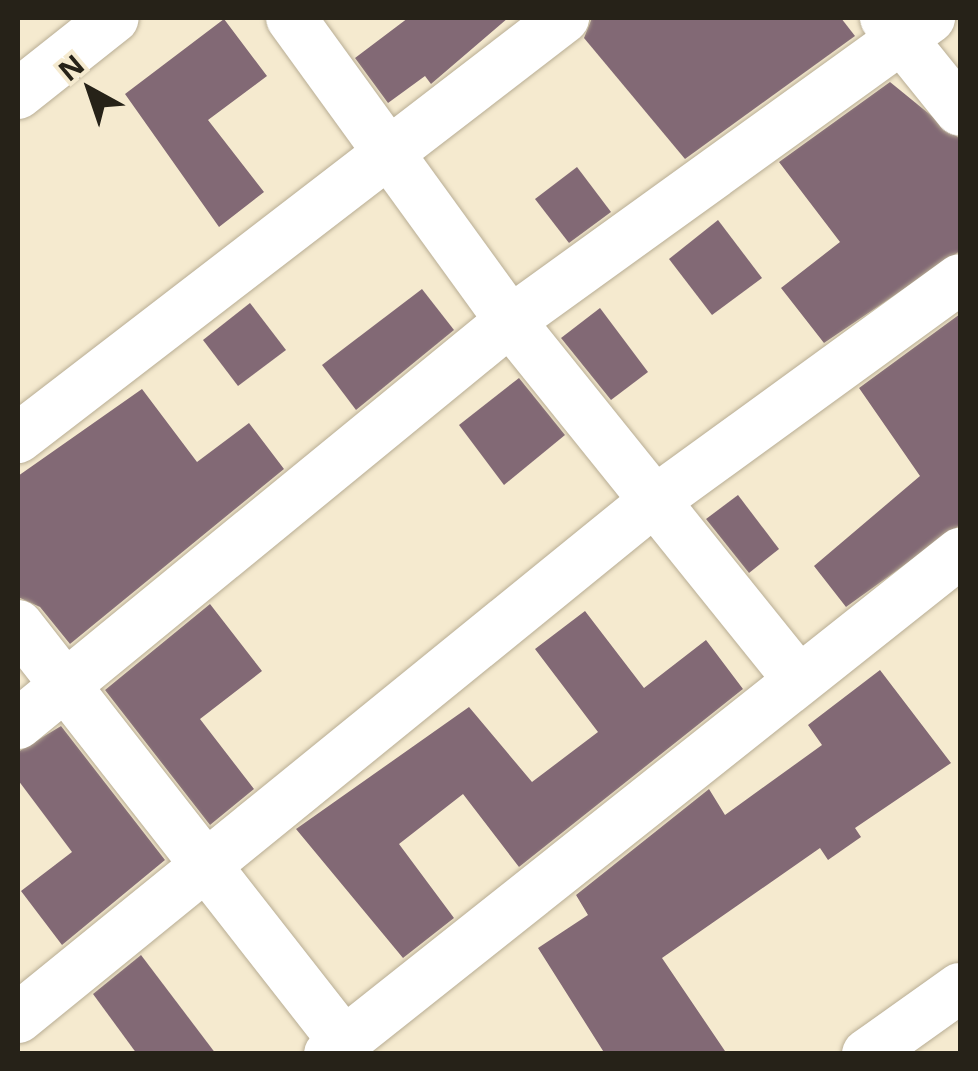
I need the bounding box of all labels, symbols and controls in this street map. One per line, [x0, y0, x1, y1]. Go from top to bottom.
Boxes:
north arrow [40, 40, 140, 140]
text: N [50, 45, 92, 89]

